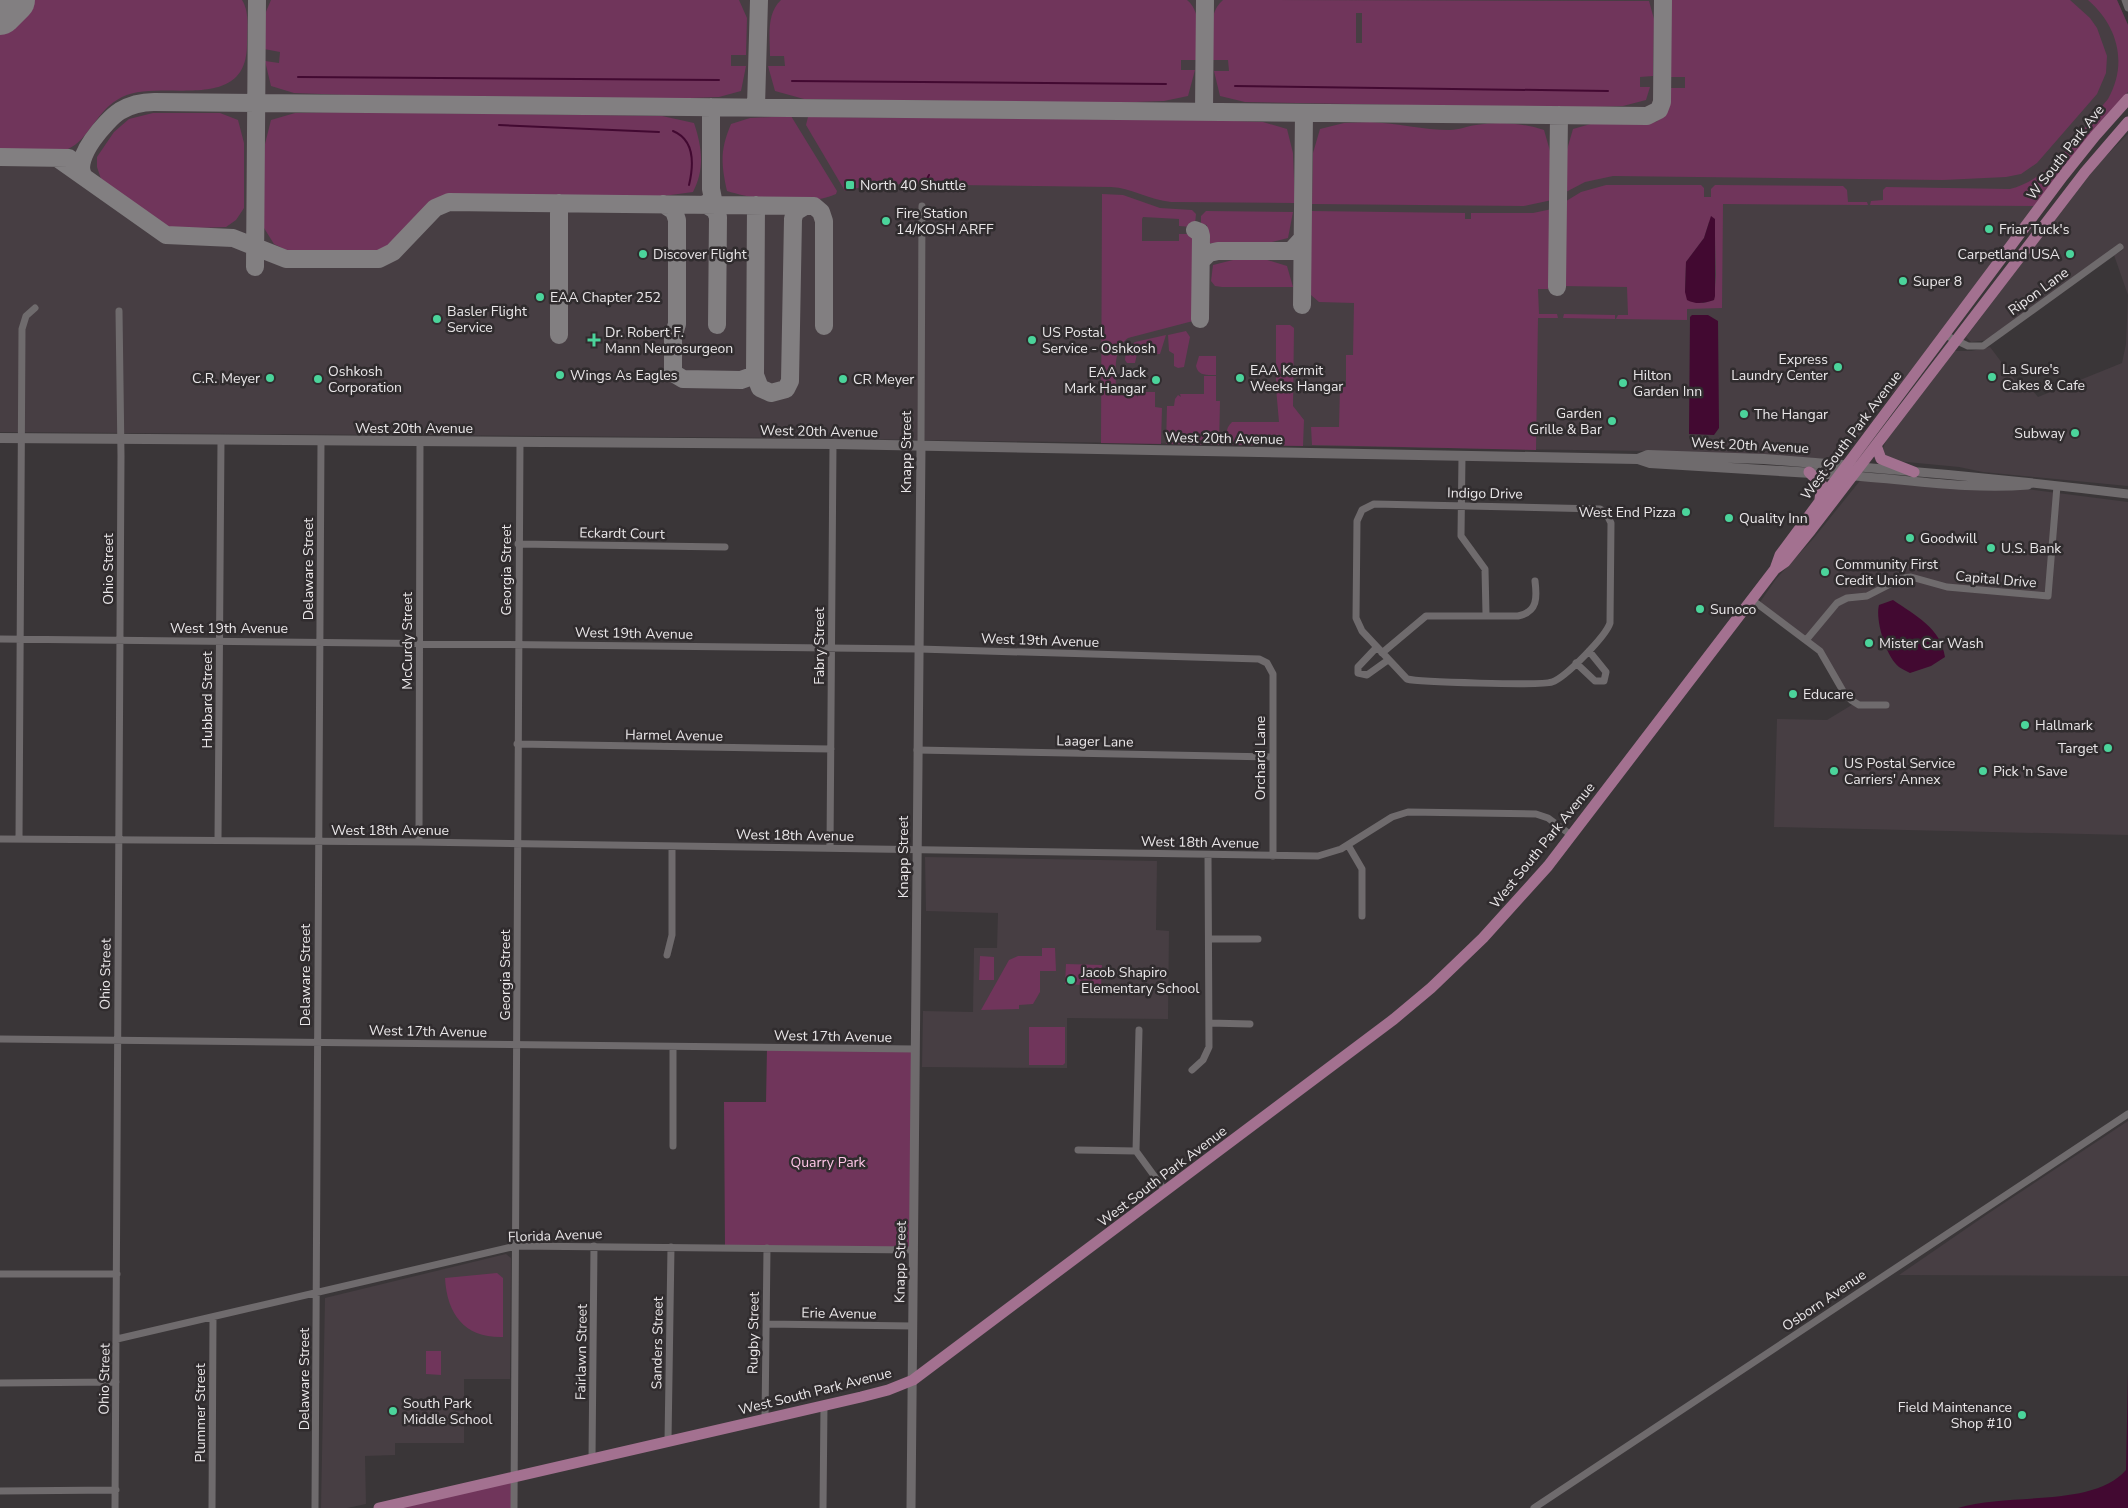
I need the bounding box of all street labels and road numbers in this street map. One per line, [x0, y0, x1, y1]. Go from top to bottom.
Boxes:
street label: W South Park Ave [2022, 101, 2108, 204]
street label: Ripon Lane [2004, 263, 2072, 320]
street label: West South Park Avenue [1797, 367, 1906, 504]
street label: Knapp Street [897, 411, 916, 493]
street label: West 20th Avenue [355, 419, 473, 438]
street label: West 20th Avenue [760, 421, 878, 442]
street label: West 20th Avenue [1165, 428, 1283, 449]
street label: West 20th Avenue [1691, 433, 1809, 458]
street label: Indigo Drive [1447, 483, 1523, 504]
street label: Delaware Street [299, 518, 318, 620]
street label: Eckardt Court [579, 523, 665, 544]
street label: Georgia Street [497, 524, 516, 616]
street label: Ohio Street [99, 533, 118, 605]
street label: Capital Drive [1955, 566, 2037, 593]
street label: McCurdy Street [398, 592, 417, 690]
street label: Fabry Street [810, 607, 829, 685]
street label: West 19th Avenue [170, 619, 288, 638]
street label: West 19th Avenue [575, 623, 693, 644]
street label: West 19th Avenue [981, 629, 1099, 652]
street label: Hubbard Street [198, 651, 217, 749]
street label: Orchard Lane [1251, 716, 1270, 800]
street label: Harmel Avenue [625, 725, 723, 746]
street label: Laager Lane [1056, 731, 1134, 752]
street label: West South Park Avenue [1486, 778, 1599, 912]
street label: Knapp Street [894, 816, 913, 898]
street label: West 18th Avenue [331, 821, 449, 840]
street label: West 18th Avenue [736, 825, 854, 846]
street label: West 18th Avenue [1141, 832, 1259, 853]
street label: Delaware Street [296, 924, 315, 1026]
street label: Georgia Street [496, 929, 515, 1021]
street label: Ohio Street [95, 938, 116, 1010]
street label: West 17th Avenue [369, 1021, 487, 1042]
street label: West 17th Avenue [774, 1026, 892, 1047]
street label: West South Park Avenue [1094, 1122, 1231, 1231]
street label: Knapp Street [890, 1221, 911, 1303]
street label: Florida Avenue [507, 1224, 603, 1247]
street label: Osborn Avenue [1778, 1265, 1870, 1336]
street label: Rugby Street [743, 1292, 764, 1374]
street label: Sanders Street [647, 1296, 668, 1390]
street label: Erie Avenue [801, 1303, 877, 1324]
street label: Fairlawn Street [571, 1304, 592, 1400]
street label: Delaware Street [295, 1328, 314, 1430]
street label: Ohio Street [94, 1343, 115, 1415]
street label: Plummer Street [191, 1363, 210, 1463]
street label: West South Park Avenue [737, 1363, 894, 1420]

